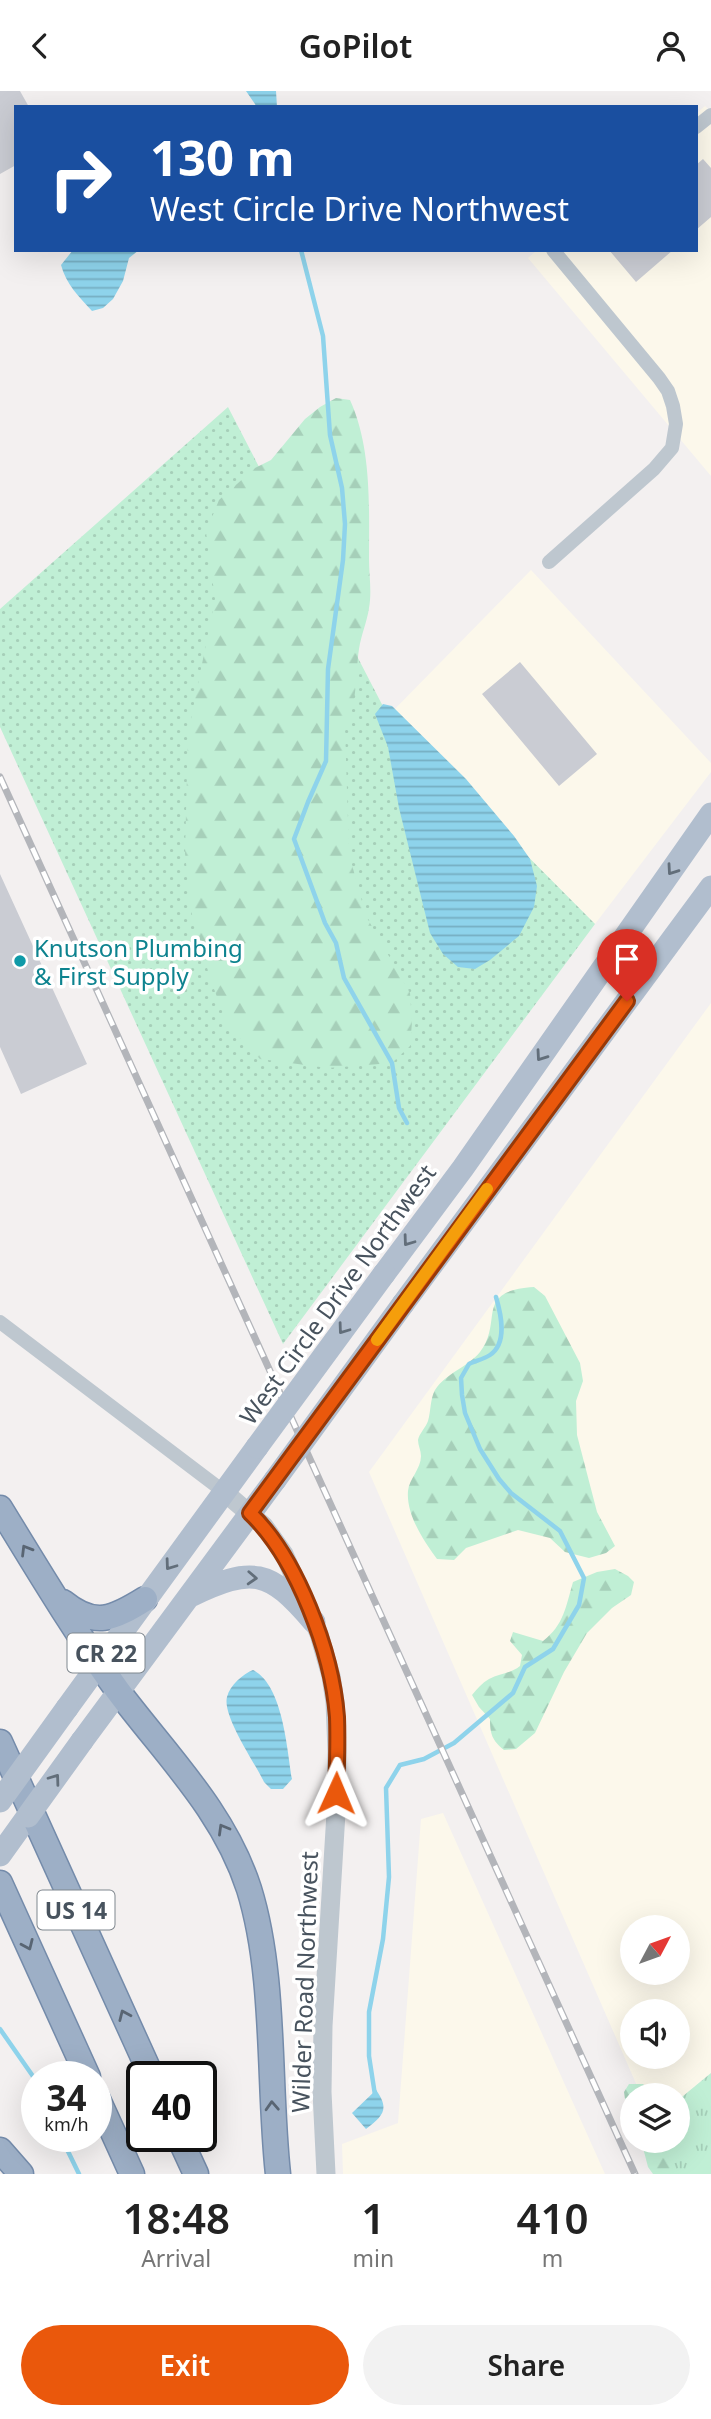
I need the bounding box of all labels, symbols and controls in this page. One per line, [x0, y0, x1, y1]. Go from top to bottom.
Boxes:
text: GoPilot [299, 24, 412, 67]
icon: back [21, 27, 59, 65]
icon: person [652, 27, 690, 65]
text: 130 m [150, 124, 295, 190]
icon: right [35, 133, 126, 224]
text: West Circle Drive Northwest [150, 187, 569, 230]
one-way arrow [668, 862, 680, 875]
pin [597, 929, 657, 1001]
place label: Knutson Plumbing & First Supply [34, 931, 243, 992]
icon: arrive [608, 940, 646, 978]
marker: Knutson Plumbing & First Supply [12, 953, 28, 969]
one-way arrow [537, 1048, 549, 1061]
street label: West Circle Drive Northwest [231, 1157, 443, 1431]
one-way arrow [404, 1233, 416, 1246]
one-way arrow [339, 1322, 351, 1334]
one-way arrow [21, 1545, 34, 1558]
one-way arrow [165, 1557, 178, 1570]
one-way arrow [246, 1570, 257, 1585]
road number: CR 22 [68, 1633, 144, 1673]
position arrow [299, 1756, 373, 1830]
one-way arrow [46, 1774, 59, 1787]
one-way arrow [218, 1824, 231, 1837]
street label: Wilder Road Northwest [283, 1850, 325, 2113]
road number: US 14 [38, 1891, 114, 1929]
north arrow [620, 1915, 690, 1985]
map controls [620, 1915, 690, 2153]
one-way arrow [20, 1938, 34, 1950]
button: sound [620, 1999, 690, 2069]
one-way arrow [118, 2010, 132, 2022]
speed limit sign: 40 [126, 2061, 217, 2152]
text: 34 [46, 2074, 87, 2121]
button: layers [620, 2083, 690, 2153]
one-way arrow [265, 2100, 280, 2111]
text: km/h [44, 2112, 89, 2136]
text: 18:48 [122, 2189, 230, 2246]
text: 1 [361, 2189, 385, 2246]
text: 410 [517, 2189, 589, 2246]
text: Arrival [141, 2242, 211, 2274]
text: min [352, 2242, 394, 2274]
text: m [542, 2242, 563, 2274]
button: Exit [21, 2325, 349, 2405]
button: Share [363, 2325, 690, 2405]

